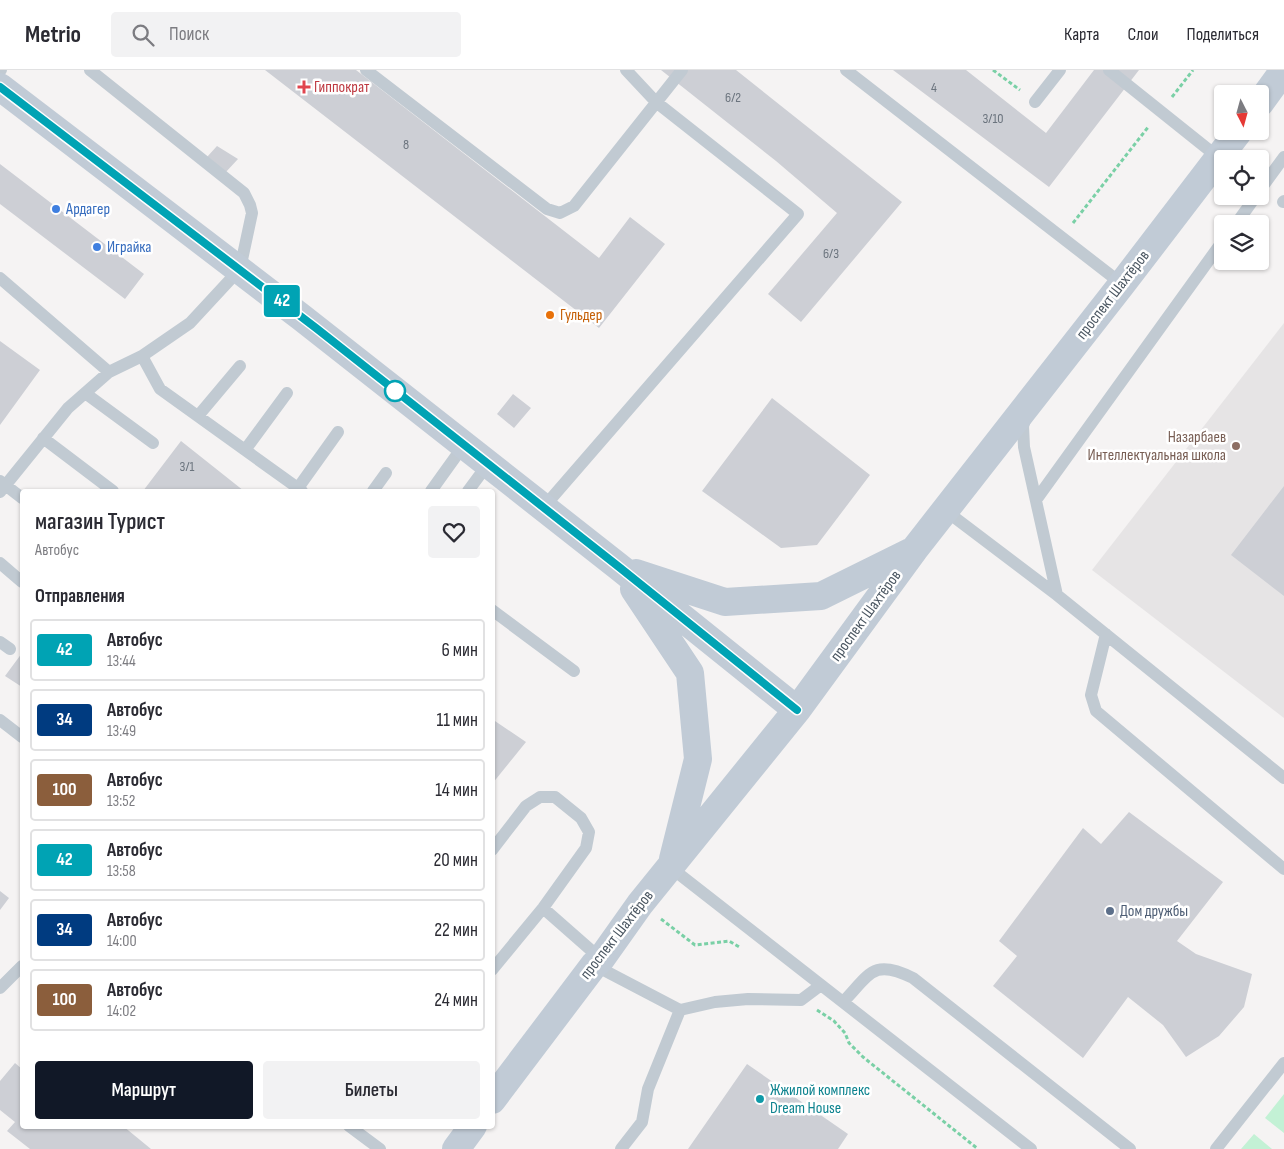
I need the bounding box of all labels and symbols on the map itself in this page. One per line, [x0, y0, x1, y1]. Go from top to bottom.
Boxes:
place label: Гиппократ [314, 78, 370, 97]
house number: 4 [931, 79, 937, 96]
marker: Гиппократ [298, 81, 310, 93]
north arrow [1214, 85, 1269, 140]
house number: 6/2 [725, 89, 741, 106]
house number: 3/10 [982, 110, 1004, 127]
house number: 8 [403, 136, 409, 153]
place label: Ардагер [65, 200, 110, 219]
marker: Ардагер [50, 203, 62, 215]
place label: Играйка [107, 238, 151, 257]
marker: Играйка [91, 241, 103, 253]
house number: 6/3 [823, 245, 839, 262]
street label: проспект Шахтёров [1072, 247, 1154, 343]
line badge: 42 [260, 285, 304, 317]
place label: Гульдер [560, 306, 602, 325]
marker: Гульдер [544, 309, 556, 321]
unlabelled marker [384, 380, 406, 402]
place label: Назарбаев Интеллектуальная школа [1088, 428, 1226, 465]
marker: Назарбаев Интеллектуальная школа [1230, 440, 1242, 452]
house number: 3/1 [180, 458, 195, 475]
street label: проспект Шахтёров [827, 567, 905, 665]
street label: проспект Шахтёров [576, 887, 658, 983]
place label: Дом дружбы [1120, 902, 1188, 921]
marker: Дом дружбы [1104, 905, 1116, 917]
place label: Жжилой комплекс Dream House [770, 1081, 870, 1118]
marker: Жжилой комплекс Dream House [754, 1093, 766, 1105]

